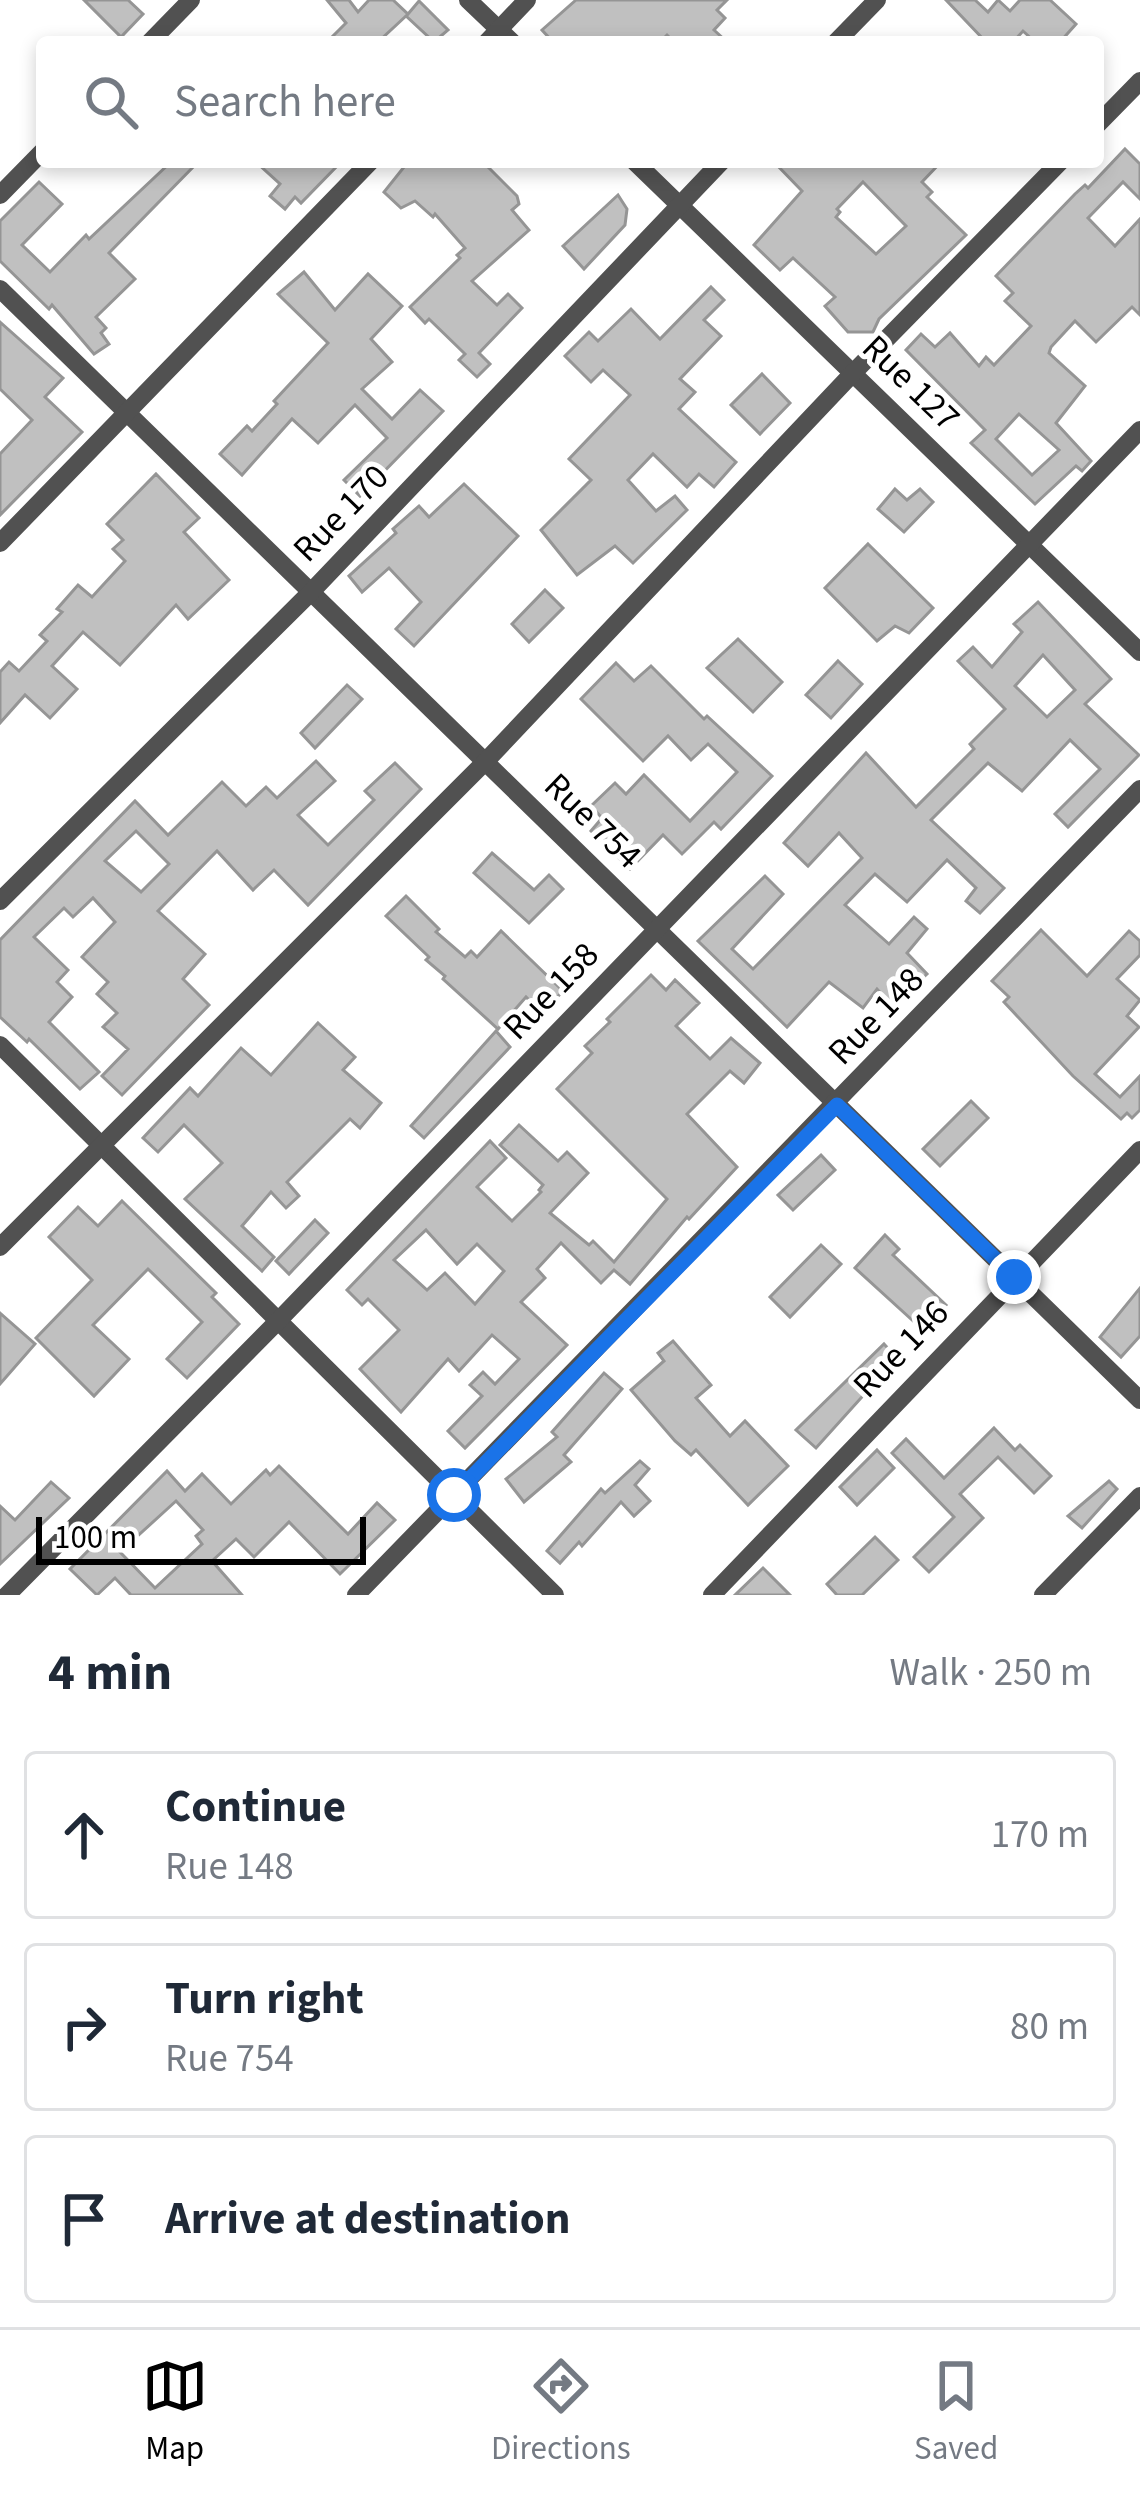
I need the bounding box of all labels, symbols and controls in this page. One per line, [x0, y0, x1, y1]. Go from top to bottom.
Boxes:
search box [36, 36, 1104, 168]
icon: search [78, 69, 144, 135]
text: Search here [174, 70, 396, 134]
street label: Rue 127 [851, 323, 971, 443]
street label: Rue 170 [281, 453, 401, 573]
street label: Rue 754 [533, 761, 653, 881]
street label: Rue 158 [491, 931, 611, 1051]
street label: Rue 148 [816, 956, 936, 1076]
route end [987, 1250, 1041, 1304]
street label: Rue 146 [841, 1289, 961, 1409]
route start [427, 1468, 481, 1522]
scale bar [36, 1511, 366, 1564]
text: 100 m [54, 1514, 137, 1561]
text: 4 min [48, 1637, 172, 1709]
text: Walk · 250 m [889, 1645, 1092, 1701]
text: Continue [165, 1775, 346, 1839]
icon: ahead [51, 1802, 117, 1868]
text: 170 m [991, 1807, 1089, 1863]
text: Rue 148 [165, 1839, 294, 1895]
text: Turn right [165, 1967, 364, 2031]
icon: right [51, 1994, 117, 2060]
text: 80 m [1010, 1999, 1089, 2055]
text: Rue 754 [165, 2031, 294, 2087]
icon: arrive [51, 2186, 117, 2252]
text: Arrive at destination [165, 2187, 570, 2251]
tab: Map [142, 2353, 208, 2472]
tab: Directions [491, 2353, 631, 2472]
tab: Saved [914, 2353, 998, 2472]

